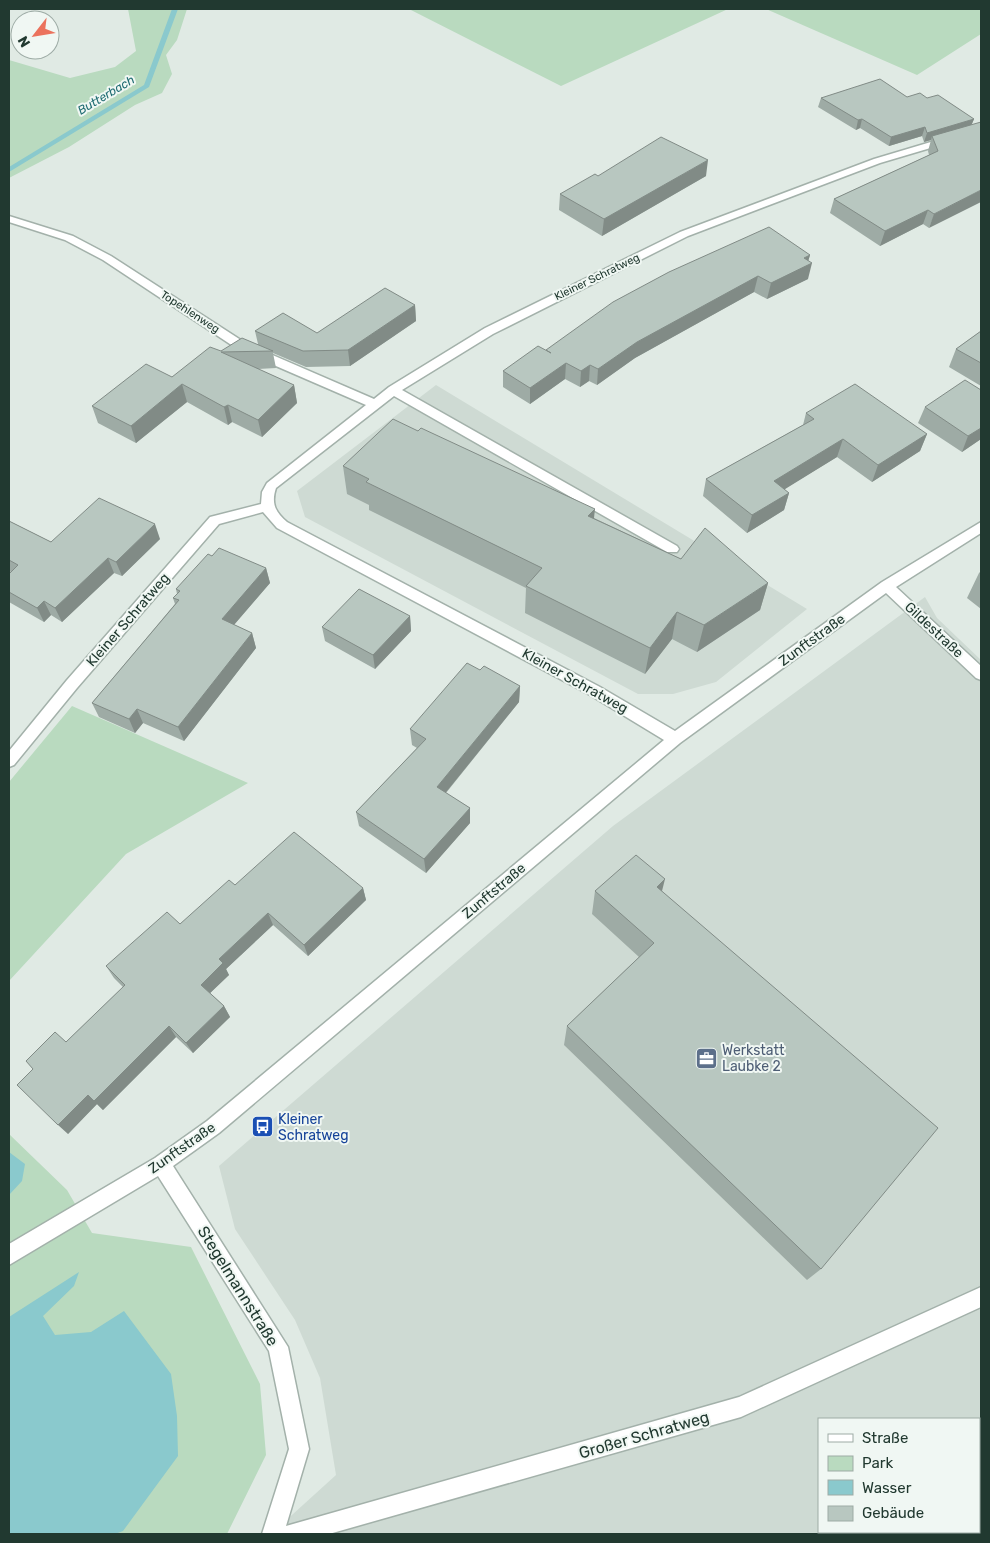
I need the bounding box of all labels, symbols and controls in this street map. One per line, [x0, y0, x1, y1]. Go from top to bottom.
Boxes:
north arrow [10, 10, 60, 60]
text: N [14, 33, 34, 50]
water label: Butterbach [75, 73, 137, 117]
street label: Kleiner Schratweg [552, 251, 642, 303]
street label: Topehlenweg [158, 288, 222, 336]
street label: Kleiner Schratweg [83, 570, 173, 670]
street label: Gildestraße [901, 599, 967, 662]
street label: Zunftstraße [776, 610, 848, 670]
street label: Kleiner Schratweg [519, 645, 631, 717]
street label: Zunftstraße [459, 859, 529, 922]
place label: Werkstatt Laubke 2 [722, 1042, 785, 1075]
office icon: Werkstatt Laubke 2 [694, 1046, 718, 1070]
place label: Kleiner Schratweg [278, 1111, 349, 1144]
bus stop icon: Kleiner Schratweg [250, 1115, 274, 1139]
street label: Zunftstraße [145, 1119, 219, 1177]
street label: Stegelmannstraße [193, 1223, 283, 1349]
street label: Großer Schratweg [577, 1407, 711, 1463]
legend [818, 1418, 980, 1533]
text: Straße [862, 1429, 908, 1447]
text: Park [862, 1454, 893, 1472]
text: Wasser [862, 1479, 912, 1497]
text: Gebäude [862, 1504, 924, 1522]

